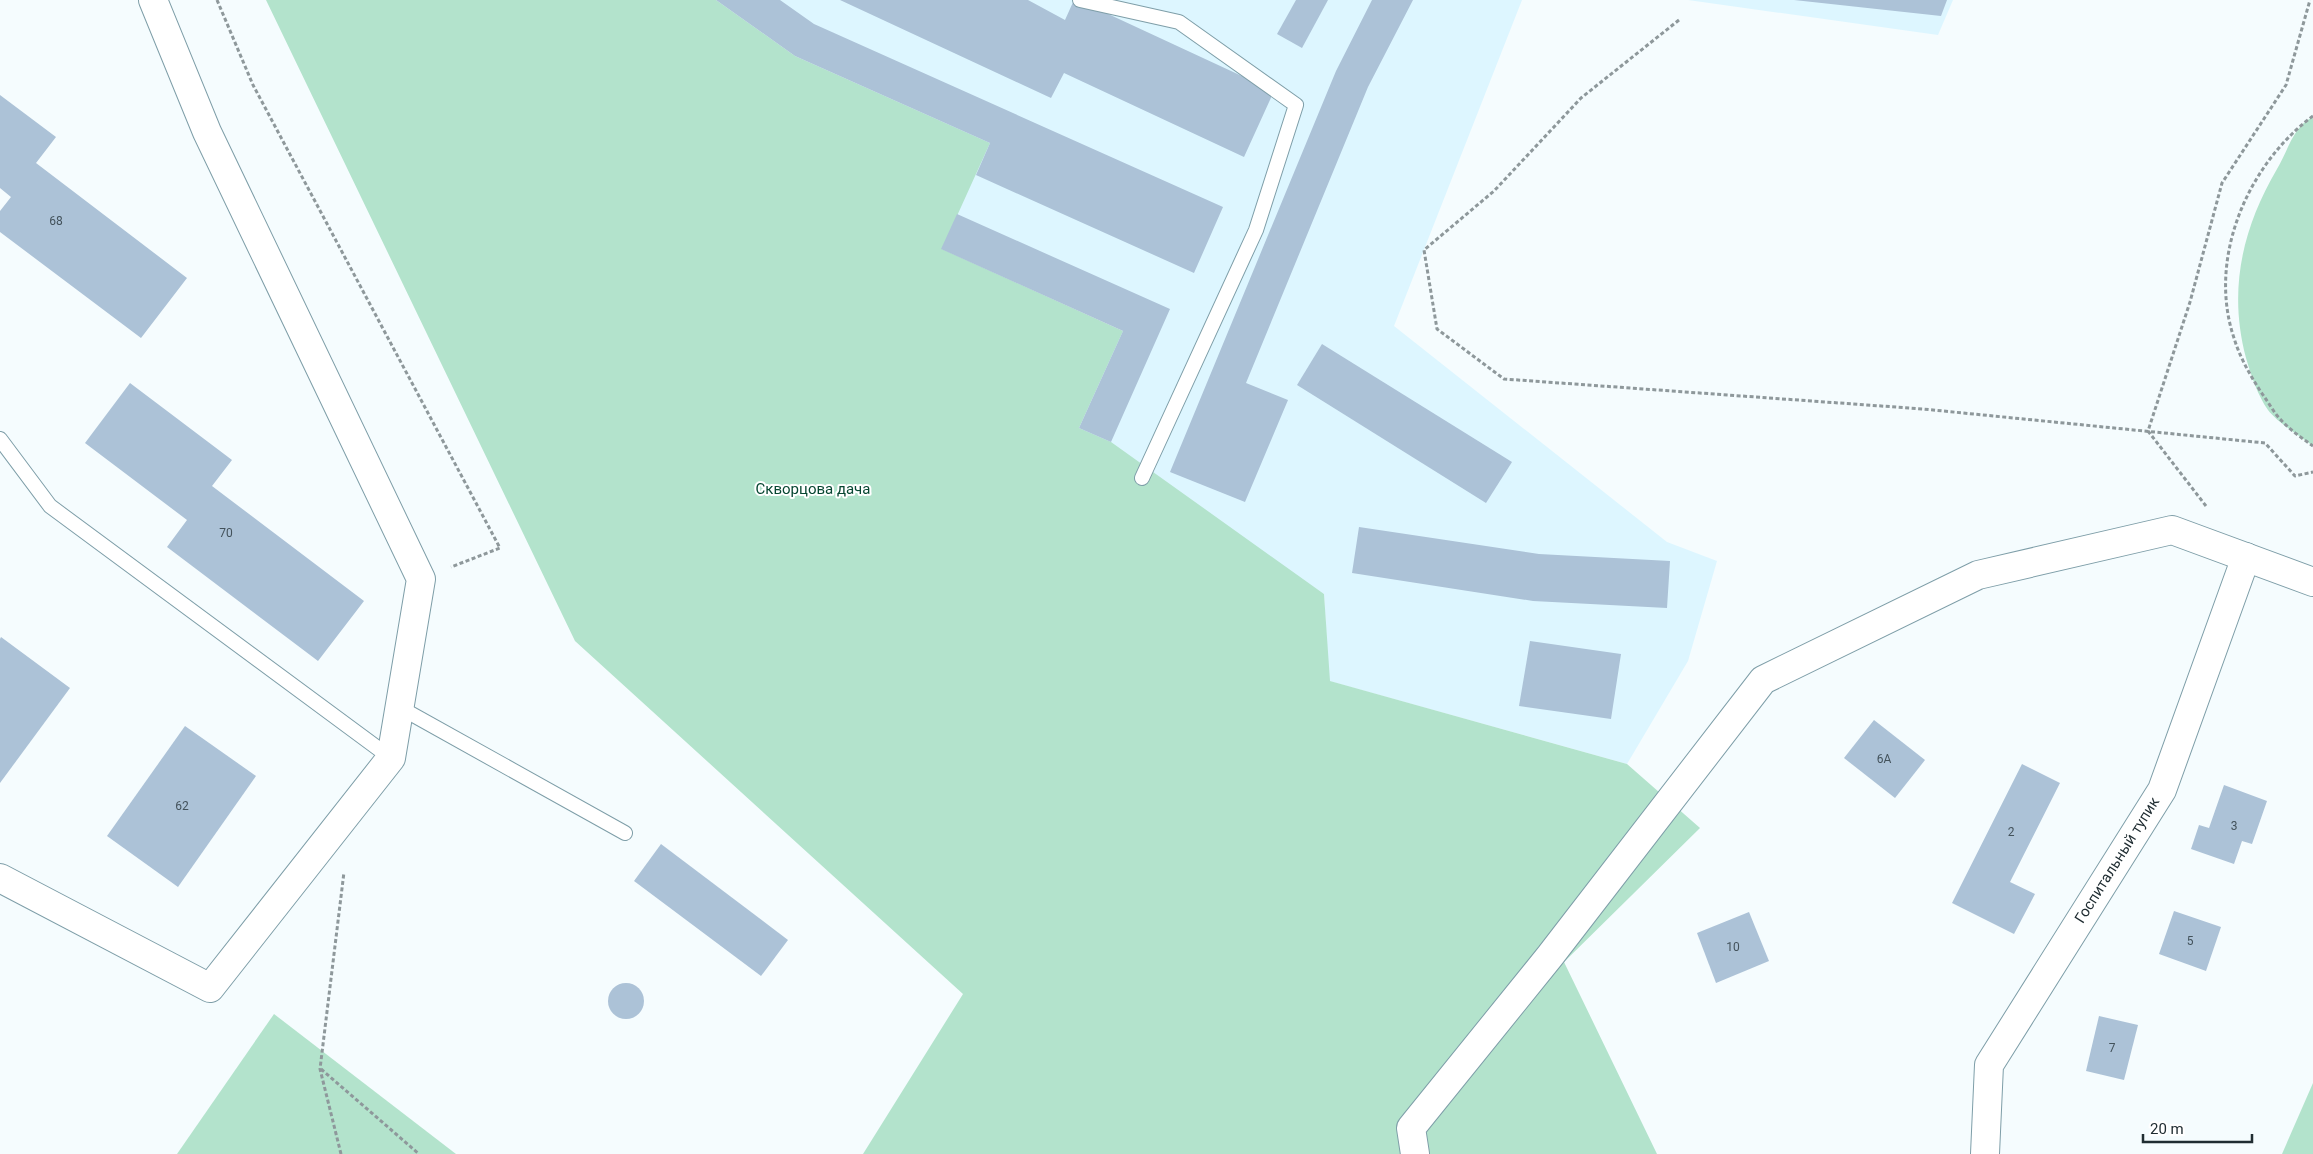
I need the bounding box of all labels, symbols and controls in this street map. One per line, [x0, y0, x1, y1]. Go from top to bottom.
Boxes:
house number: 68 [49, 214, 63, 228]
park label: Скворцова дача [756, 480, 870, 498]
house number: 70 [219, 526, 233, 540]
house number: 6А [1877, 752, 1891, 766]
street label: Госпитальный тупик [2071, 794, 2163, 926]
house number: 62 [175, 799, 189, 813]
house number: 3 [2231, 819, 2237, 833]
house number: 2 [2008, 825, 2015, 839]
house number: 5 [2187, 934, 2194, 948]
house number: 10 [1726, 940, 1740, 954]
house number: 7 [2109, 1041, 2116, 1055]
scale bar [2143, 1112, 2252, 1144]
text: 20 m [2150, 1120, 2184, 1138]

